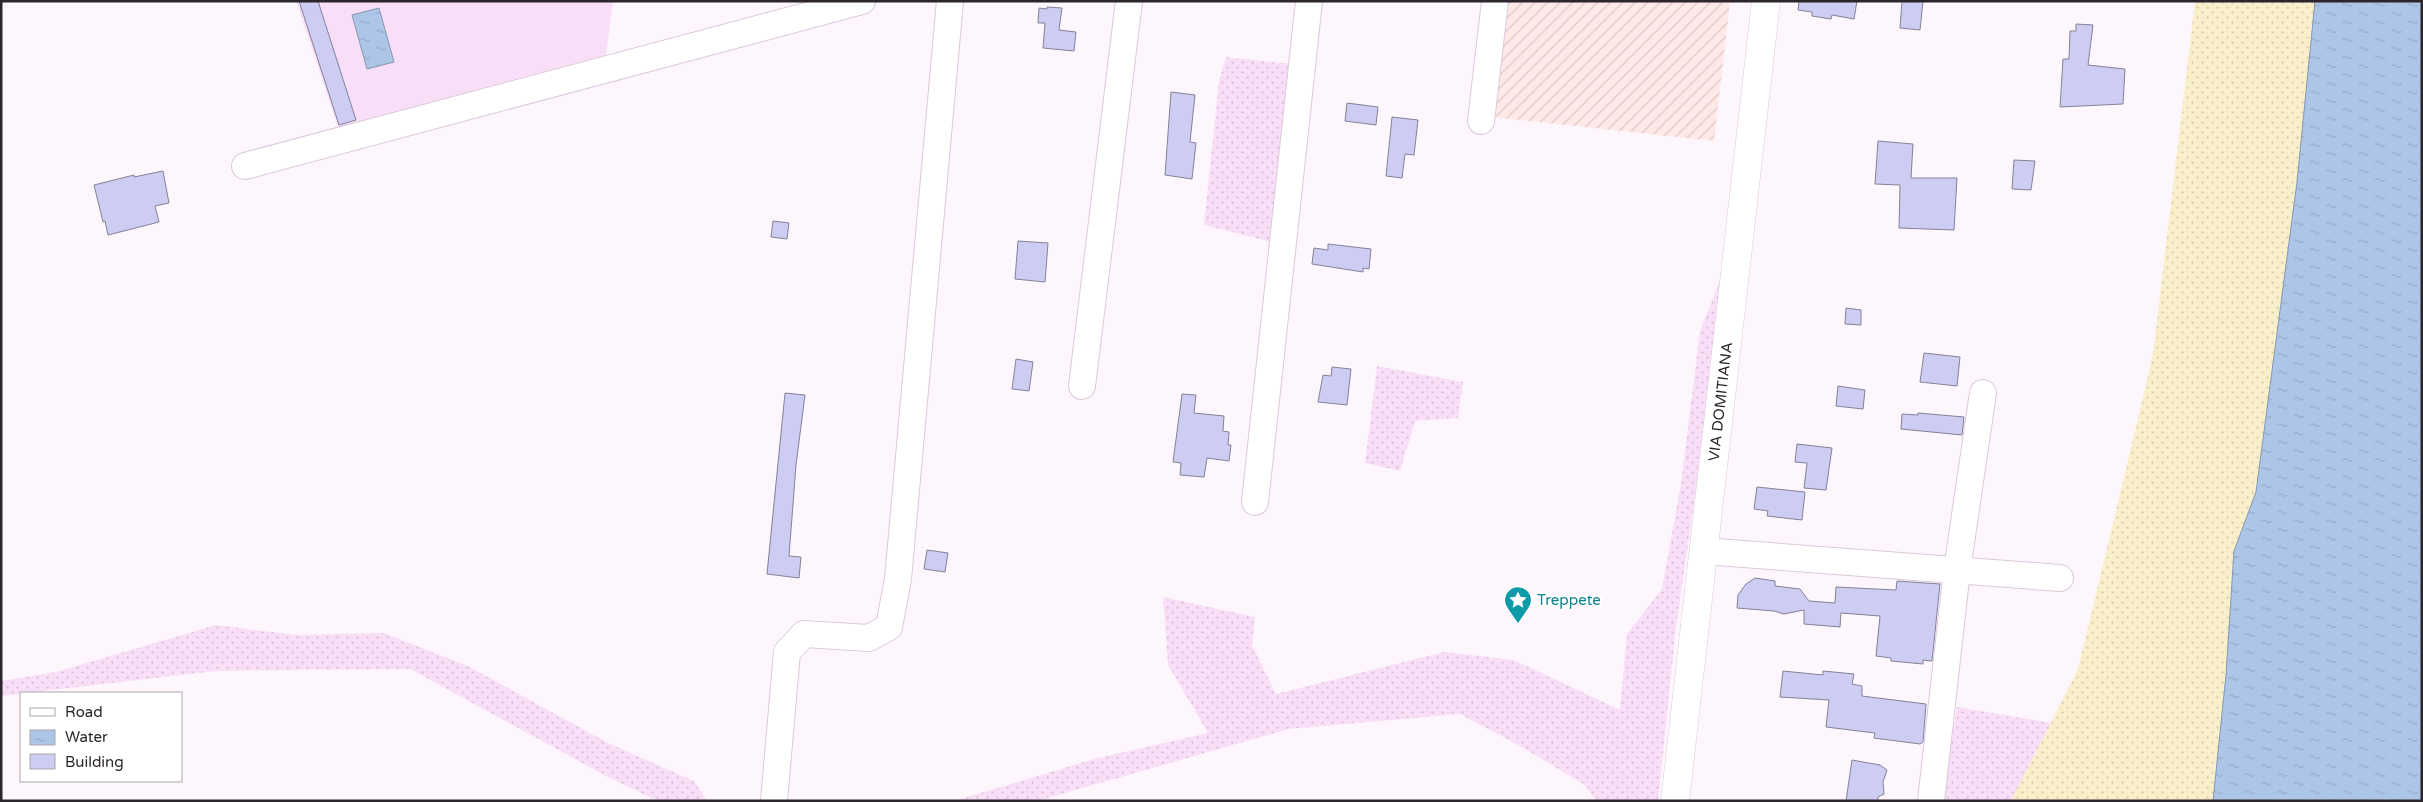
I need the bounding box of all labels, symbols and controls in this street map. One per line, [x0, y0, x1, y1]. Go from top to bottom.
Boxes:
street label: VIA DOMITIANA [1705, 341, 1736, 462]
place icon: Treppete [1503, 585, 1533, 624]
place label: Treppete [1537, 591, 1601, 609]
legend [20, 692, 182, 782]
text: Road [65, 703, 103, 721]
text: Water [65, 728, 108, 746]
text: Building [65, 753, 124, 771]

